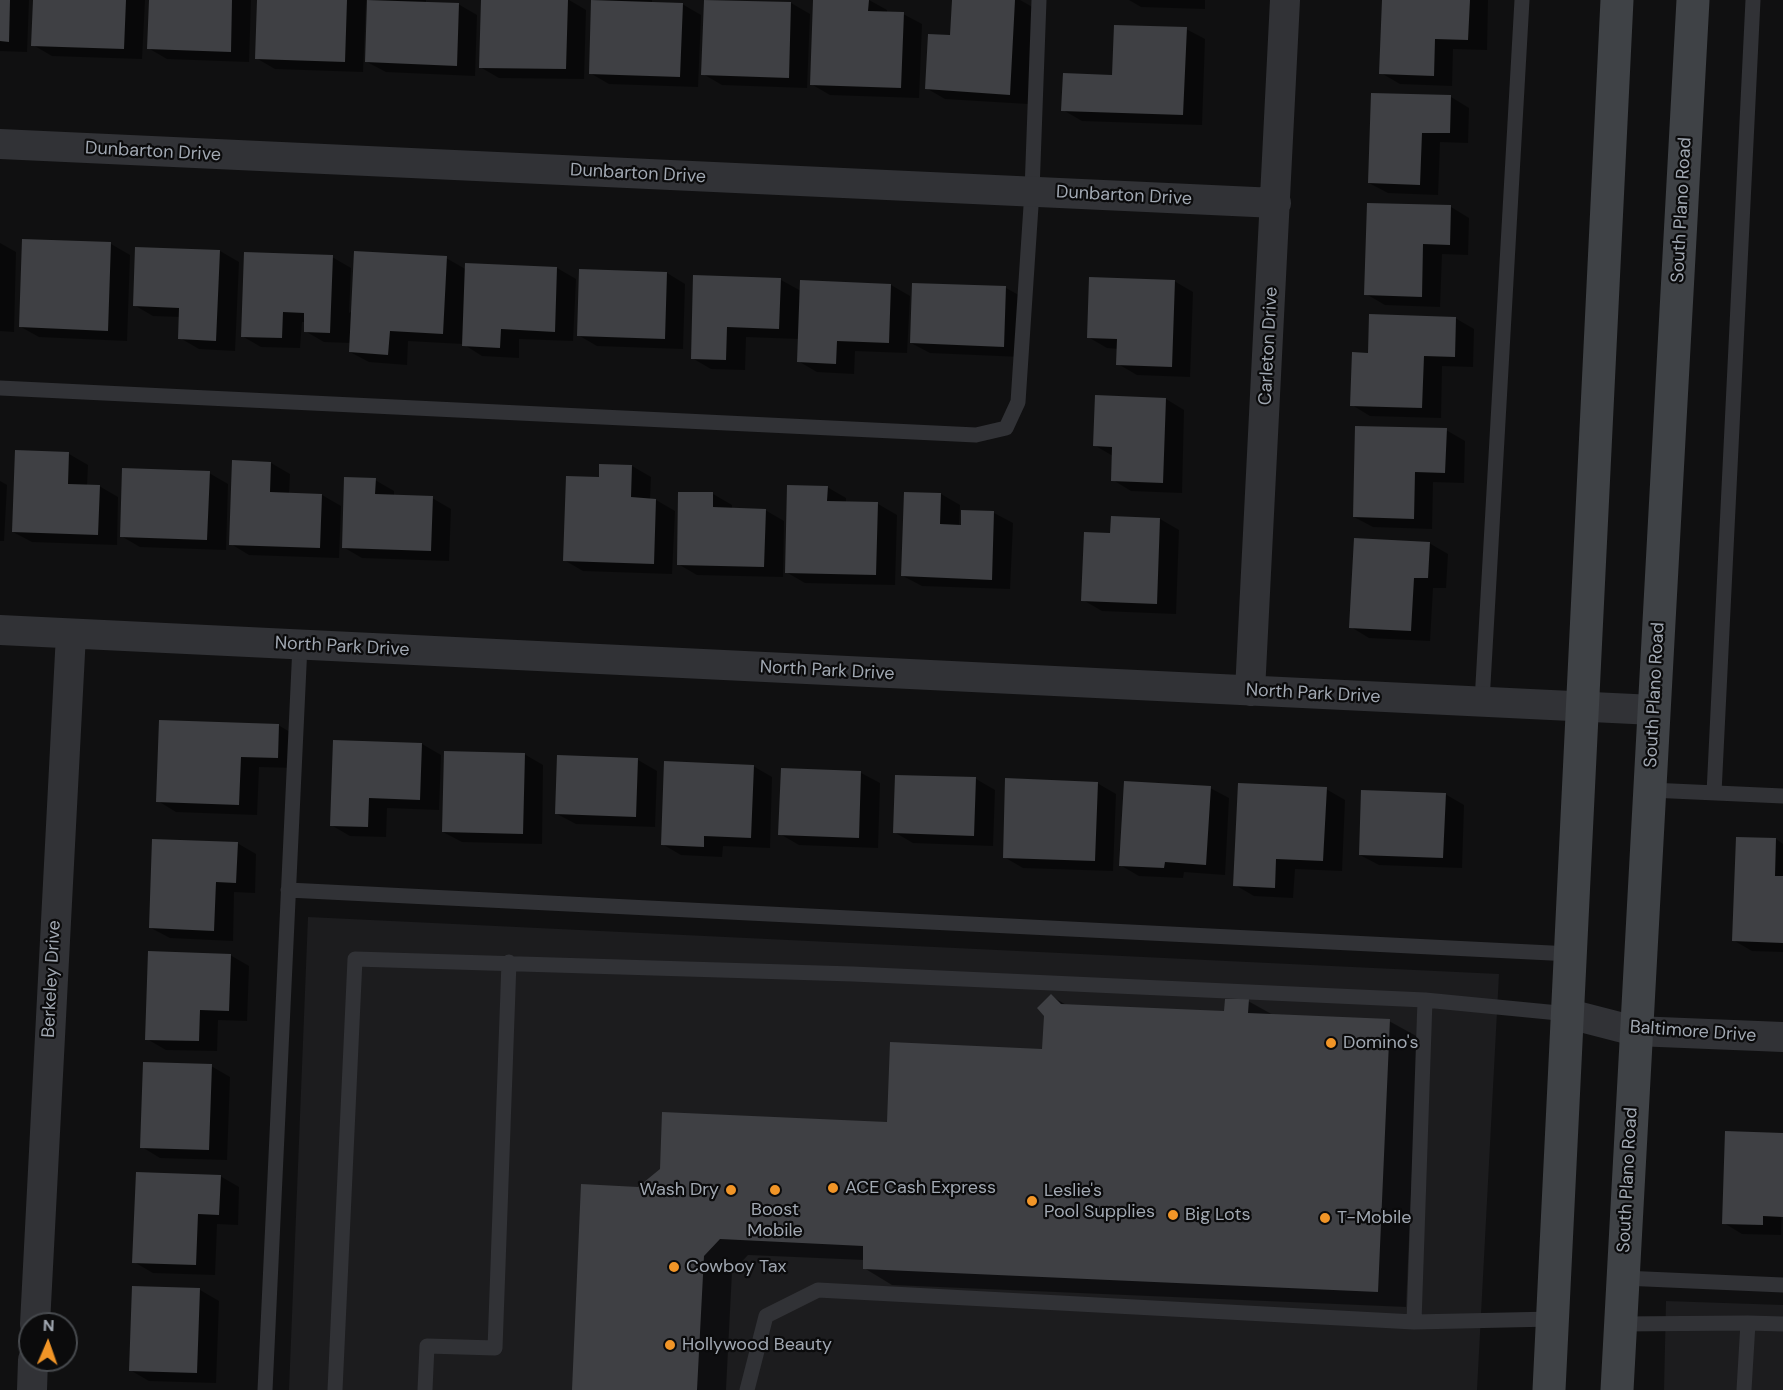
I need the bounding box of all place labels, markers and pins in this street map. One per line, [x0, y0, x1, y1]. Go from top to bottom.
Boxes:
place label: Domino's [1343, 1032, 1419, 1054]
marker: Domino's [1324, 1036, 1338, 1050]
place label: ACE Cash Express [845, 1177, 996, 1199]
place label: Wash Dry [639, 1179, 719, 1201]
place label: Leslie's Pool Supplies [1044, 1180, 1155, 1222]
marker: ACE Cash Express [826, 1181, 840, 1195]
marker: Wash Dry [724, 1183, 738, 1197]
marker: Boost Mobile [768, 1183, 782, 1197]
marker: Leslie's Pool Supplies [1025, 1194, 1039, 1208]
place label: Boost Mobile [747, 1199, 803, 1242]
place label: Big Lots [1185, 1204, 1251, 1226]
place label: T-Mobile [1337, 1207, 1412, 1229]
marker: Big Lots [1166, 1208, 1180, 1222]
marker: T-Mobile [1318, 1211, 1332, 1225]
place label: Cowboy Tax [686, 1256, 786, 1278]
marker: Cowboy Tax [667, 1260, 681, 1274]
place label: Hollywood Beauty [682, 1334, 832, 1356]
marker: Hollywood Beauty [663, 1338, 677, 1352]

